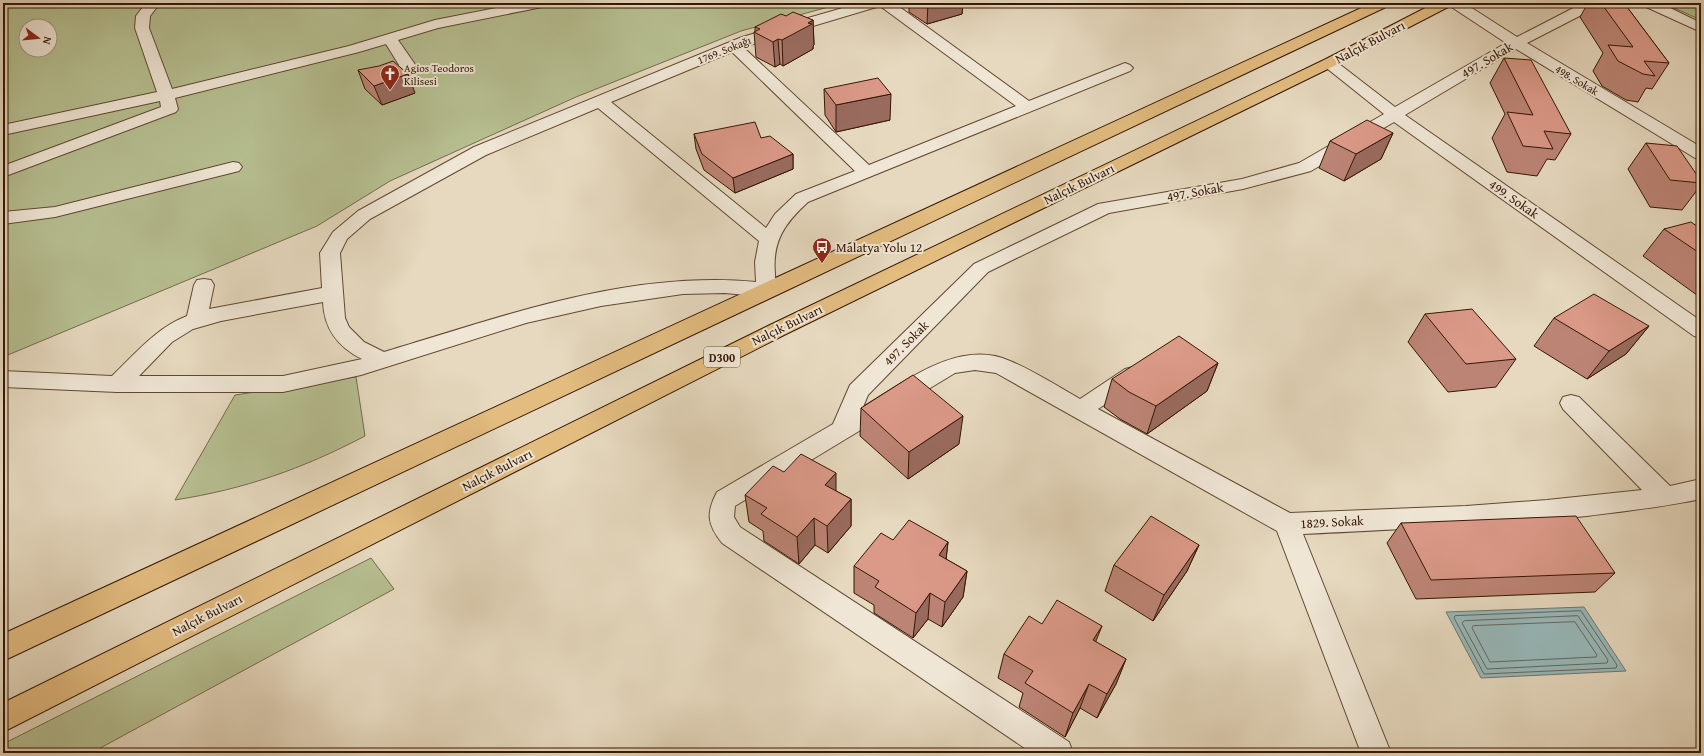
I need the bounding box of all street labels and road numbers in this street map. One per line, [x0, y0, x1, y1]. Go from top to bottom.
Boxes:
street label: Nalçık Bulvarı [1332, 15, 1409, 68]
street label: 1769. Sokağı [695, 32, 753, 68]
street label: 497. Sokak [1458, 37, 1517, 83]
street label: 498. Sokak [1552, 61, 1602, 100]
street label: Nalçık Bulvarı [1040, 159, 1118, 209]
street label: 499. Sokak [1485, 175, 1543, 223]
street label: 497. Sokak [1165, 178, 1225, 206]
street label: Nalçık Bulvarı [748, 300, 826, 350]
street label: 497. Sokak [879, 316, 933, 370]
road number: D300 [704, 347, 740, 367]
street label: Nalçık Bulvarı [459, 444, 536, 496]
street label: 1829. Sokak [1300, 511, 1365, 533]
street label: Nalçık Bulvarı [169, 589, 246, 641]

